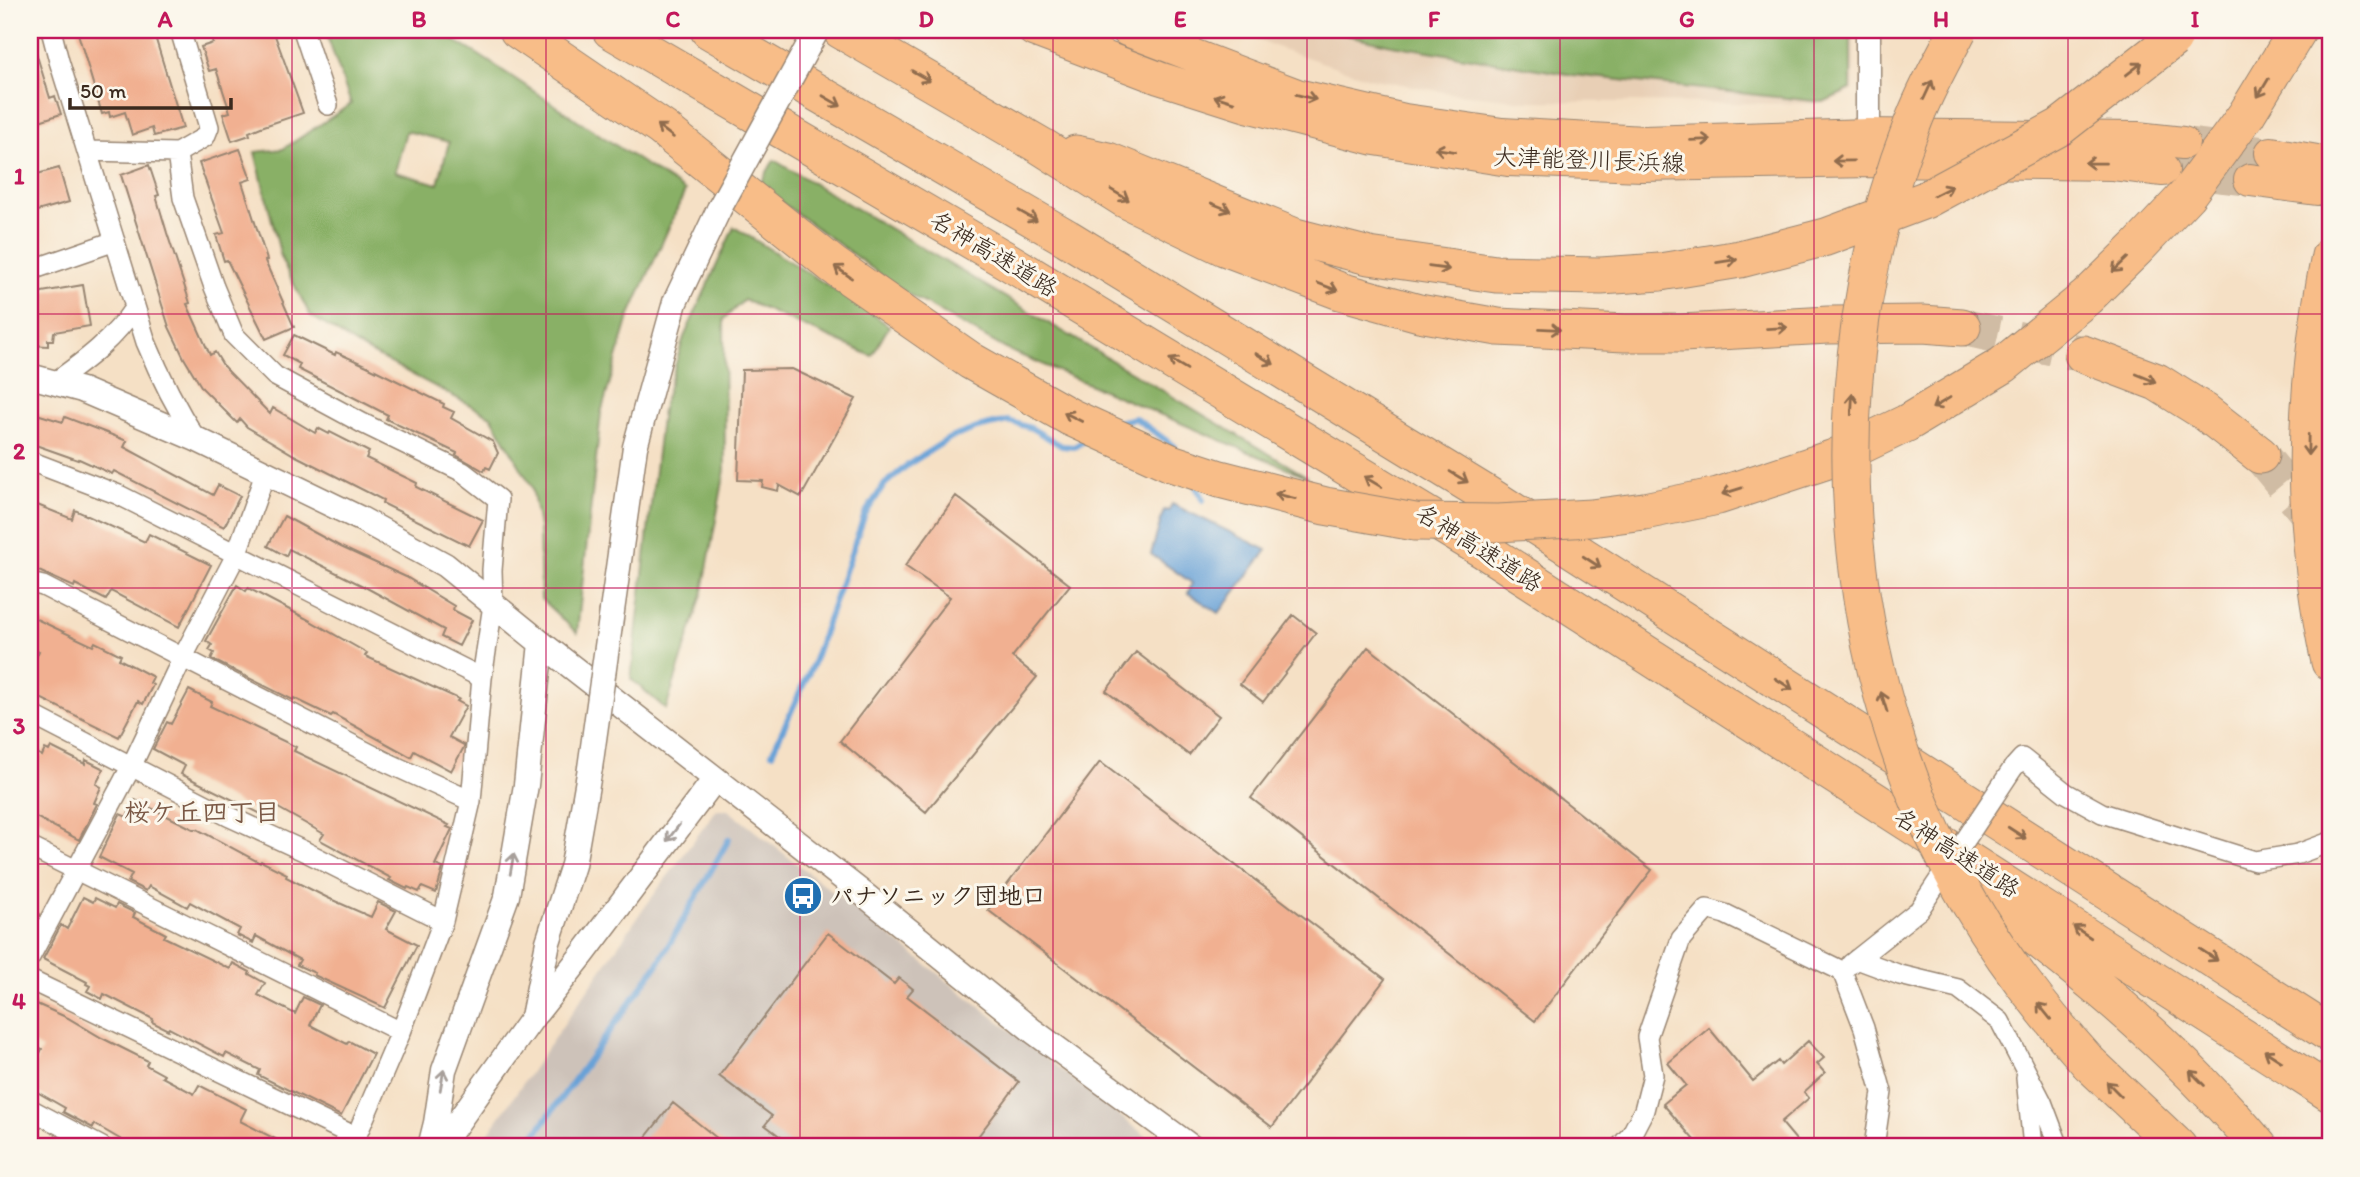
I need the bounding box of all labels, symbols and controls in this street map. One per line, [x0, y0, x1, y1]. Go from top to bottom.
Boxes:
text: A [157, 5, 173, 33]
text: B [412, 5, 427, 33]
text: C [666, 5, 681, 33]
text: D [918, 5, 934, 33]
text: E [1174, 5, 1187, 33]
text: F [1428, 5, 1441, 33]
text: G [1679, 5, 1695, 33]
text: H [1933, 5, 1949, 33]
text: I [2191, 5, 2200, 33]
one-way arrow [2124, 62, 2143, 77]
scale bar [70, 66, 231, 110]
one-way arrow [910, 70, 931, 83]
text: 50 m [80, 78, 127, 103]
one-way arrow [2255, 78, 2269, 98]
one-way arrow [1922, 80, 1935, 101]
one-way arrow [1213, 91, 1235, 104]
one-way arrow [1294, 91, 1316, 104]
one-way arrow [821, 94, 841, 108]
one-way arrow [656, 123, 675, 138]
one-way arrow [1689, 134, 1712, 147]
street label: 大津能登川長浜線 [1493, 142, 1685, 177]
one-way arrow [1434, 143, 1457, 156]
one-way arrow [1832, 154, 1855, 168]
one-way arrow [2084, 156, 2107, 170]
text: 1 [14, 162, 25, 190]
one-way arrow [1932, 184, 1953, 198]
one-way arrow [1109, 188, 1129, 202]
one-way arrow [1210, 202, 1232, 215]
street label: 名神高速道路 [925, 204, 1063, 303]
one-way arrow [1018, 209, 1038, 223]
one-way arrow [1715, 254, 1738, 267]
one-way arrow [2112, 256, 2129, 273]
one-way arrow [1428, 261, 1450, 274]
one-way arrow [834, 265, 853, 279]
one-way arrow [1316, 281, 1338, 294]
one-way arrow [1766, 321, 1789, 334]
one-way arrow [1538, 323, 1561, 336]
one-way arrow [1254, 352, 1274, 366]
one-way arrow [1169, 357, 1189, 371]
one-way arrow [2135, 373, 2157, 386]
one-way arrow [1846, 393, 1859, 416]
one-way arrow [1931, 396, 1951, 410]
one-way arrow [1063, 410, 1084, 424]
one-way arrow [2301, 434, 2314, 457]
text: 2 [13, 437, 26, 465]
one-way arrow [1448, 471, 1468, 485]
one-way arrow [1363, 475, 1383, 489]
one-way arrow [1721, 486, 1743, 499]
one-way arrow [1274, 489, 1297, 502]
street label: 名神高速道路 [1411, 497, 1548, 598]
one-way arrow [1582, 555, 1602, 569]
one-way arrow [1774, 677, 1794, 691]
one-way arrow [1877, 692, 1890, 714]
text: 3 [13, 712, 26, 740]
district label: 桜ケ丘四丁目 [124, 796, 280, 828]
street label: 名神高速道路 [1889, 801, 2026, 904]
one-way arrow [666, 823, 681, 841]
one-way arrow [2007, 826, 2027, 840]
one-way arrow [506, 853, 519, 876]
bus stop icon: パナソニック団地口 [782, 875, 824, 917]
place label: パナソニック団地口 [830, 881, 1046, 910]
one-way arrow [2073, 925, 2092, 940]
one-way arrow [2199, 948, 2218, 963]
text: 4 [12, 987, 26, 1015]
one-way arrow [2037, 1002, 2052, 1021]
one-way arrow [2264, 1048, 2283, 1063]
one-way arrow [436, 1069, 449, 1092]
one-way arrow [2189, 1070, 2206, 1087]
one-way arrow [2106, 1081, 2123, 1098]

